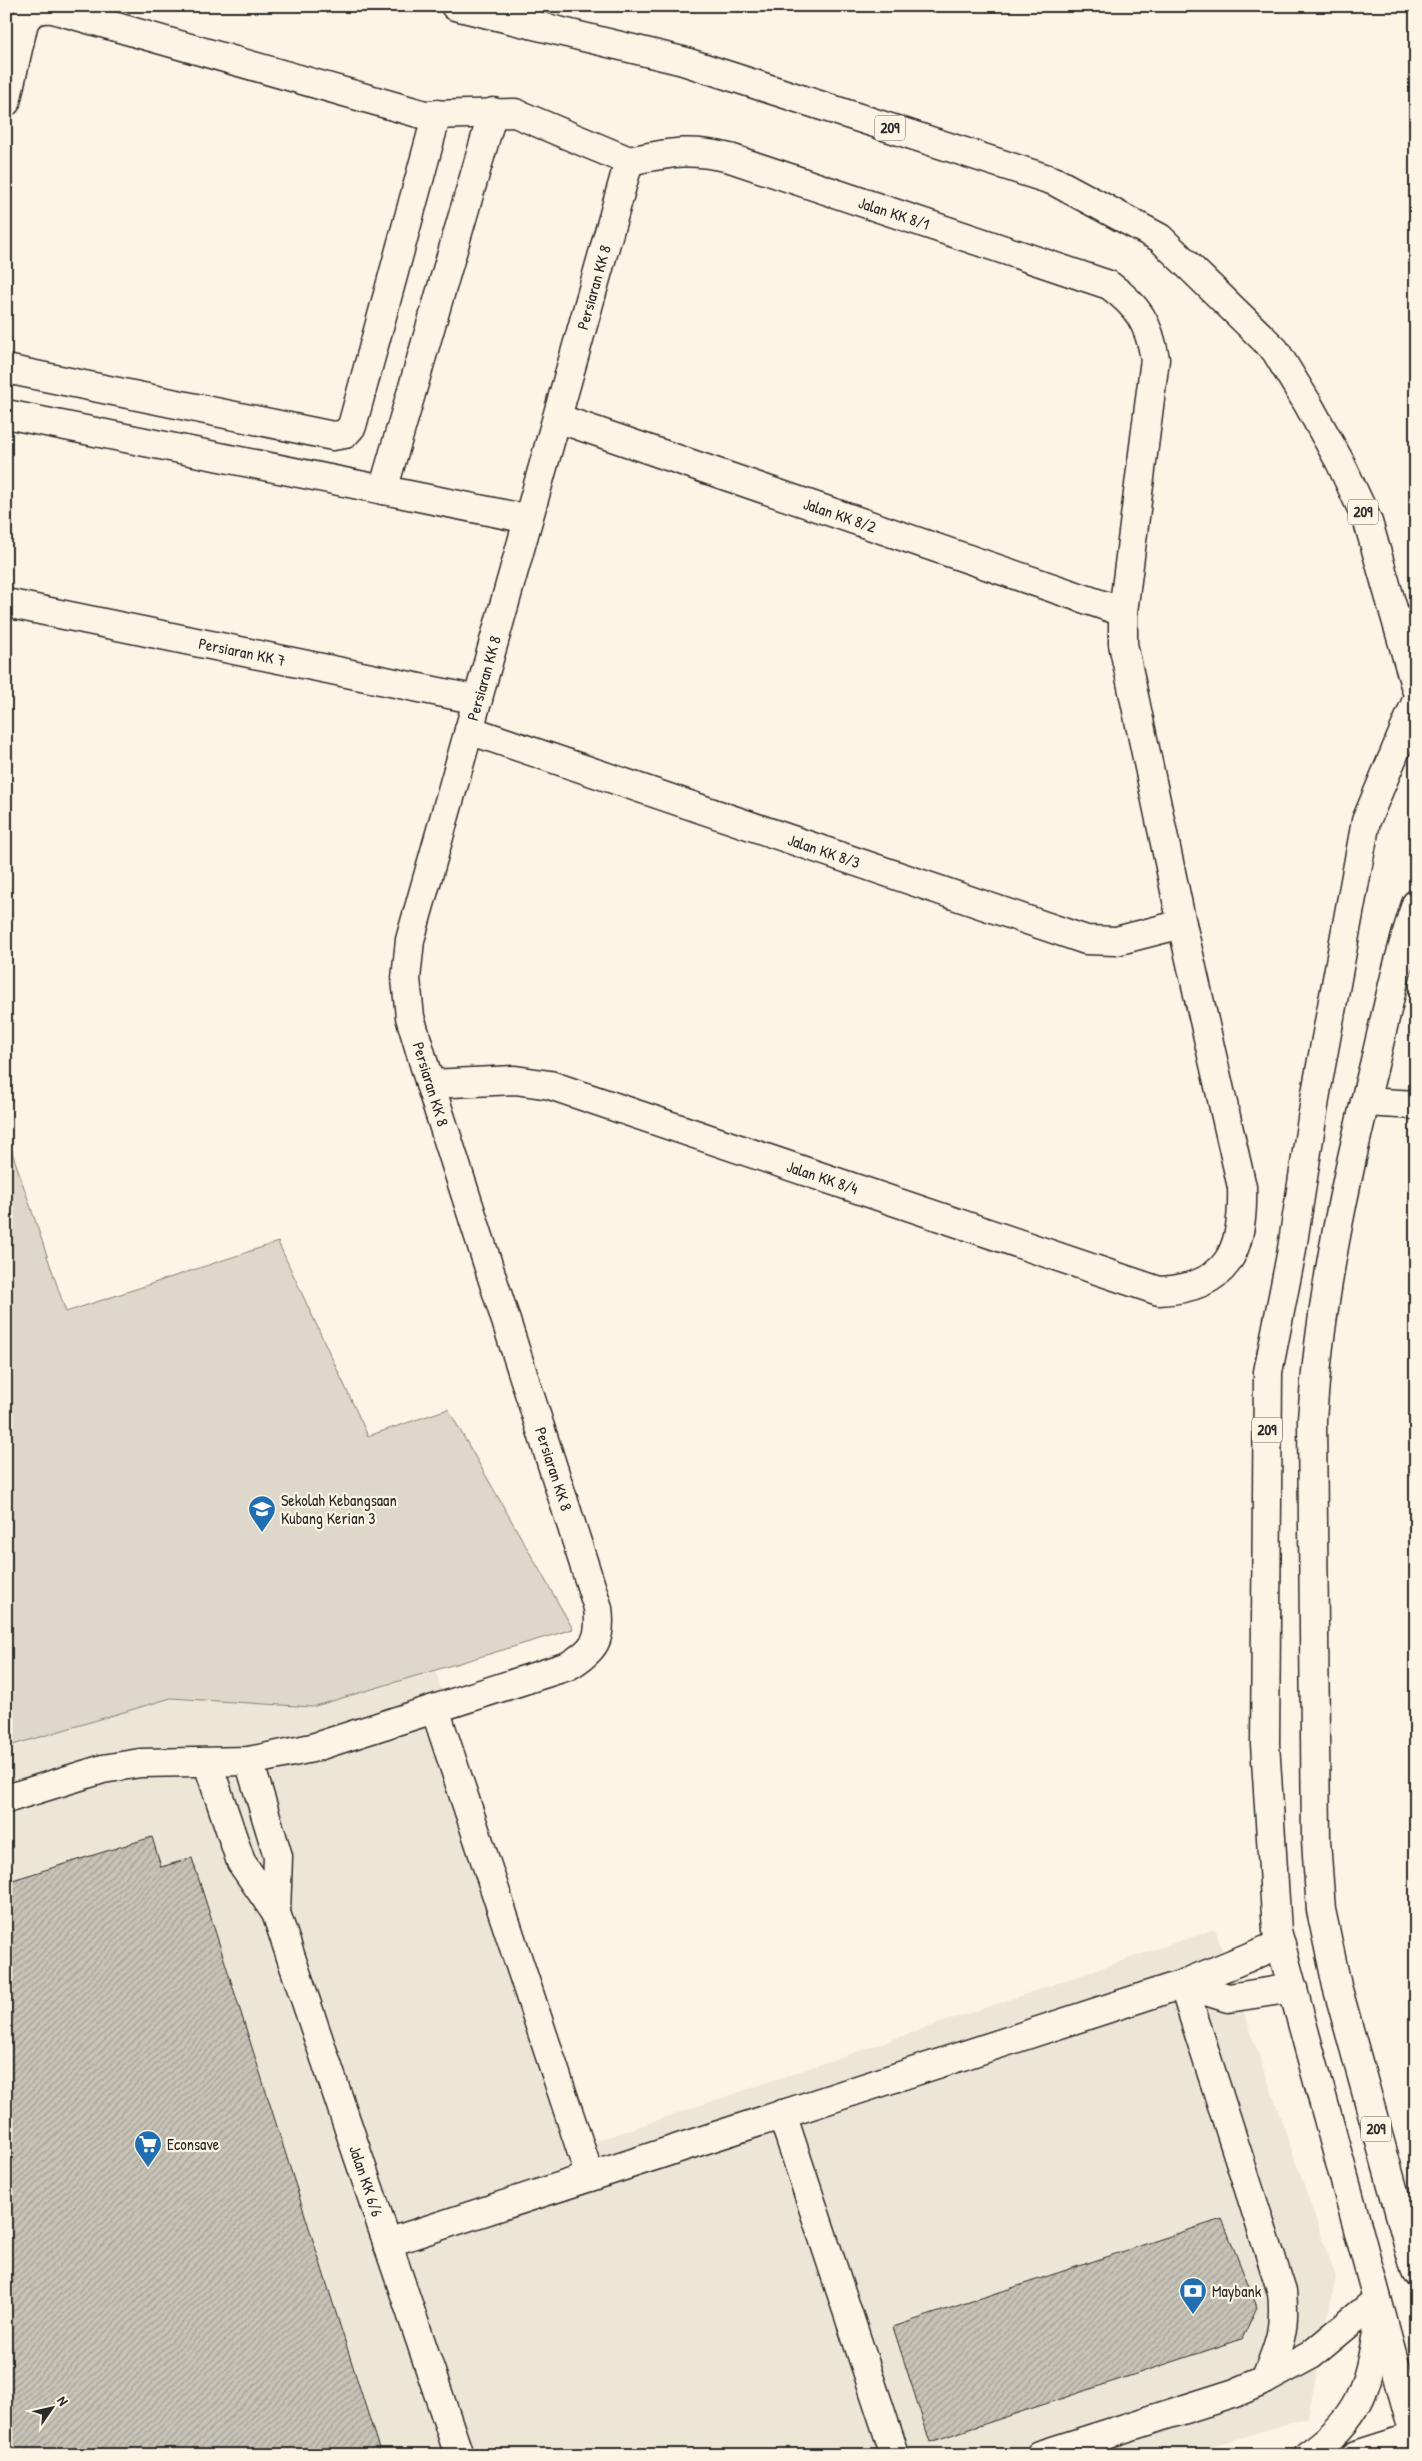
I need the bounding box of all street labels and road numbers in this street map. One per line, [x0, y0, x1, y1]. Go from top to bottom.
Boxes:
road number: 209 [875, 116, 905, 140]
street label: Jalan KK 8/1 [856, 191, 933, 235]
street label: Persiaran KK 8 [571, 242, 616, 332]
street label: Jalan KK 8/2 [801, 492, 880, 538]
road number: 209 [1348, 500, 1378, 524]
street label: Persiaran KK 7 [197, 632, 287, 671]
street label: Persiaran KK 8 [461, 633, 506, 723]
street label: Jalan KK 8/3 [785, 828, 863, 873]
street label: Persiaran KK 8 [408, 1039, 454, 1129]
street label: Jalan KK 8/4 [784, 1155, 861, 1199]
road number: 209 [1252, 1418, 1282, 1442]
street label: Persiaran KK 8 [530, 1424, 578, 1514]
road number: 209 [1361, 2116, 1391, 2142]
street label: Jalan KK 6/6 [344, 2142, 389, 2219]

